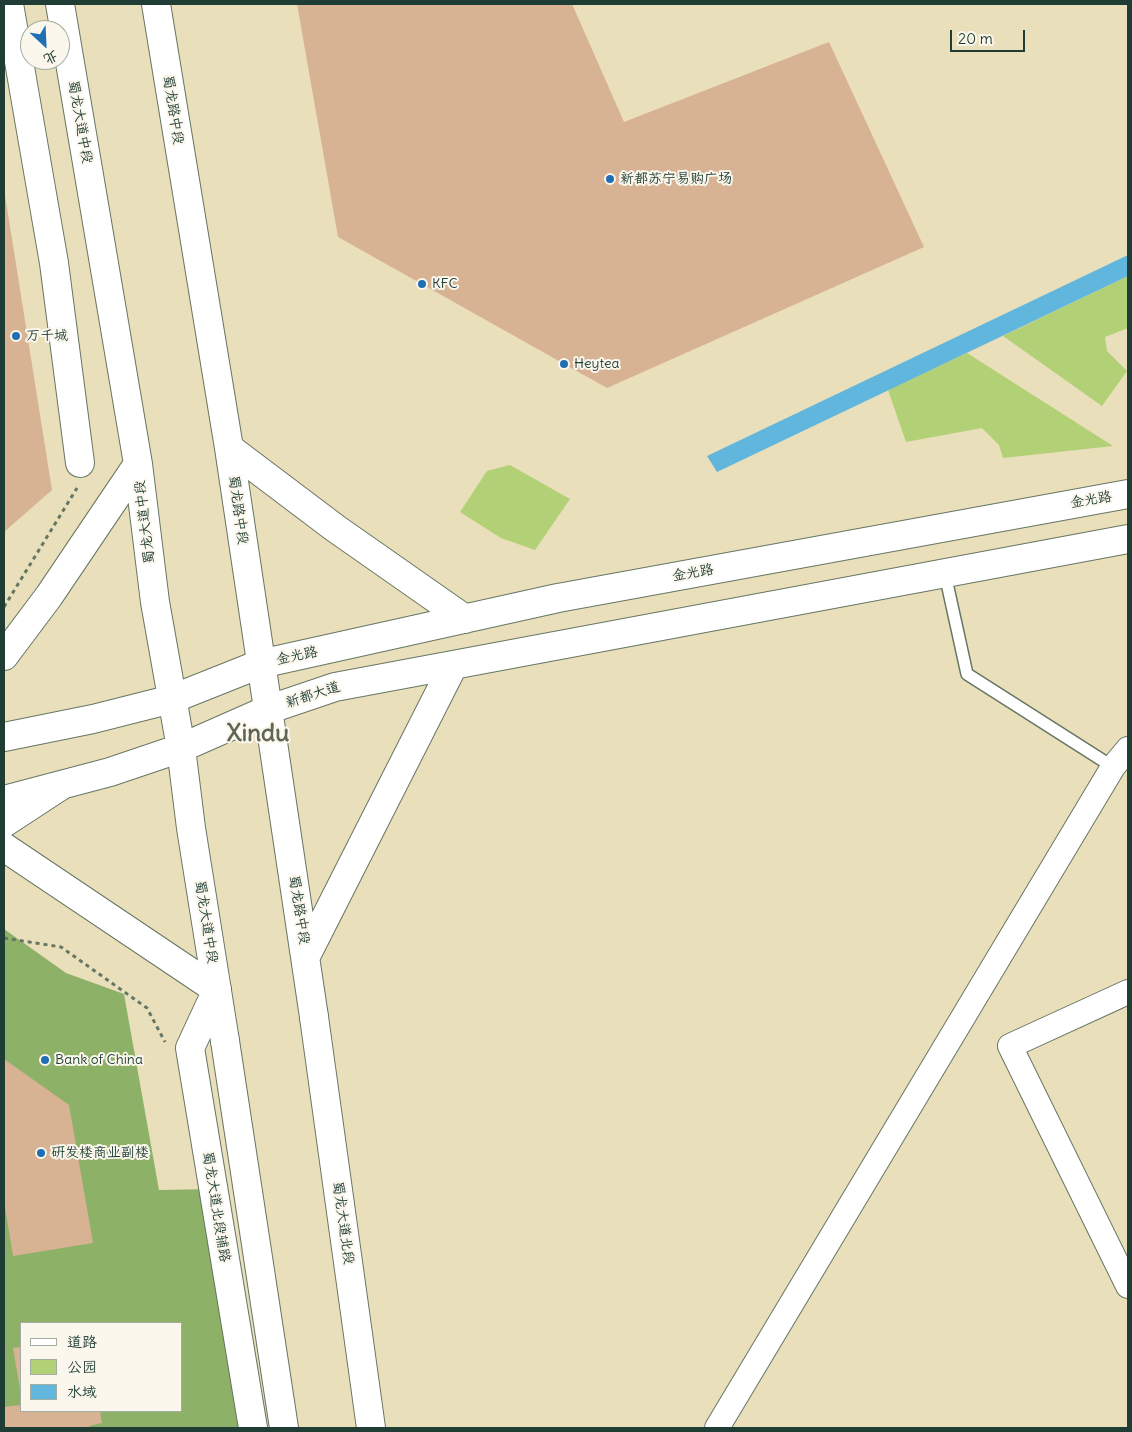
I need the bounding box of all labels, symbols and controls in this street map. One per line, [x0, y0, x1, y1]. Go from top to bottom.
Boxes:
north arrow [20, 20, 70, 70]
scale bar [952, 20, 1027, 52]
text: 20 m [958, 29, 993, 48]
text: 北 [41, 47, 61, 69]
street label: 蜀龙路中段 [159, 74, 187, 146]
street label: 蜀龙大道中段 [64, 79, 96, 165]
place label: 新都苏宁易购广场 [620, 171, 732, 187]
marker: 新都苏宁易购广场 [604, 173, 616, 185]
place label: KFC [432, 276, 458, 292]
marker: KFC [416, 278, 428, 290]
place label: 万千城 [26, 328, 68, 344]
marker: 万千城 [10, 330, 22, 342]
place label: Heytea [574, 356, 620, 372]
marker: Heytea [558, 358, 570, 370]
street label: 蜀龙路中段 [225, 474, 251, 546]
street label: 蜀龙大道中段 [132, 479, 158, 565]
street label: 金光路 [1069, 488, 1113, 512]
street label: 金光路 [671, 561, 715, 585]
street label: 金光路 [275, 643, 319, 669]
street label: 新都大道 [284, 678, 342, 712]
district label: Xindu [227, 720, 289, 748]
street label: 蜀龙路中段 [285, 874, 313, 946]
street label: 蜀龙大道中段 [191, 879, 221, 965]
place label: Bank of China [55, 1052, 143, 1068]
marker: Bank of China [39, 1054, 51, 1066]
place label: 研发楼商业副楼 [51, 1145, 149, 1161]
marker: 研发楼商业副楼 [35, 1147, 47, 1159]
street label: 蜀龙大道北段辅路 [199, 1150, 233, 1264]
street label: 蜀龙大道北段 [329, 1180, 357, 1266]
legend [20, 1322, 182, 1412]
text: 道路 [67, 1332, 97, 1351]
text: 公园 [67, 1357, 97, 1376]
text: 水域 [67, 1382, 97, 1401]

